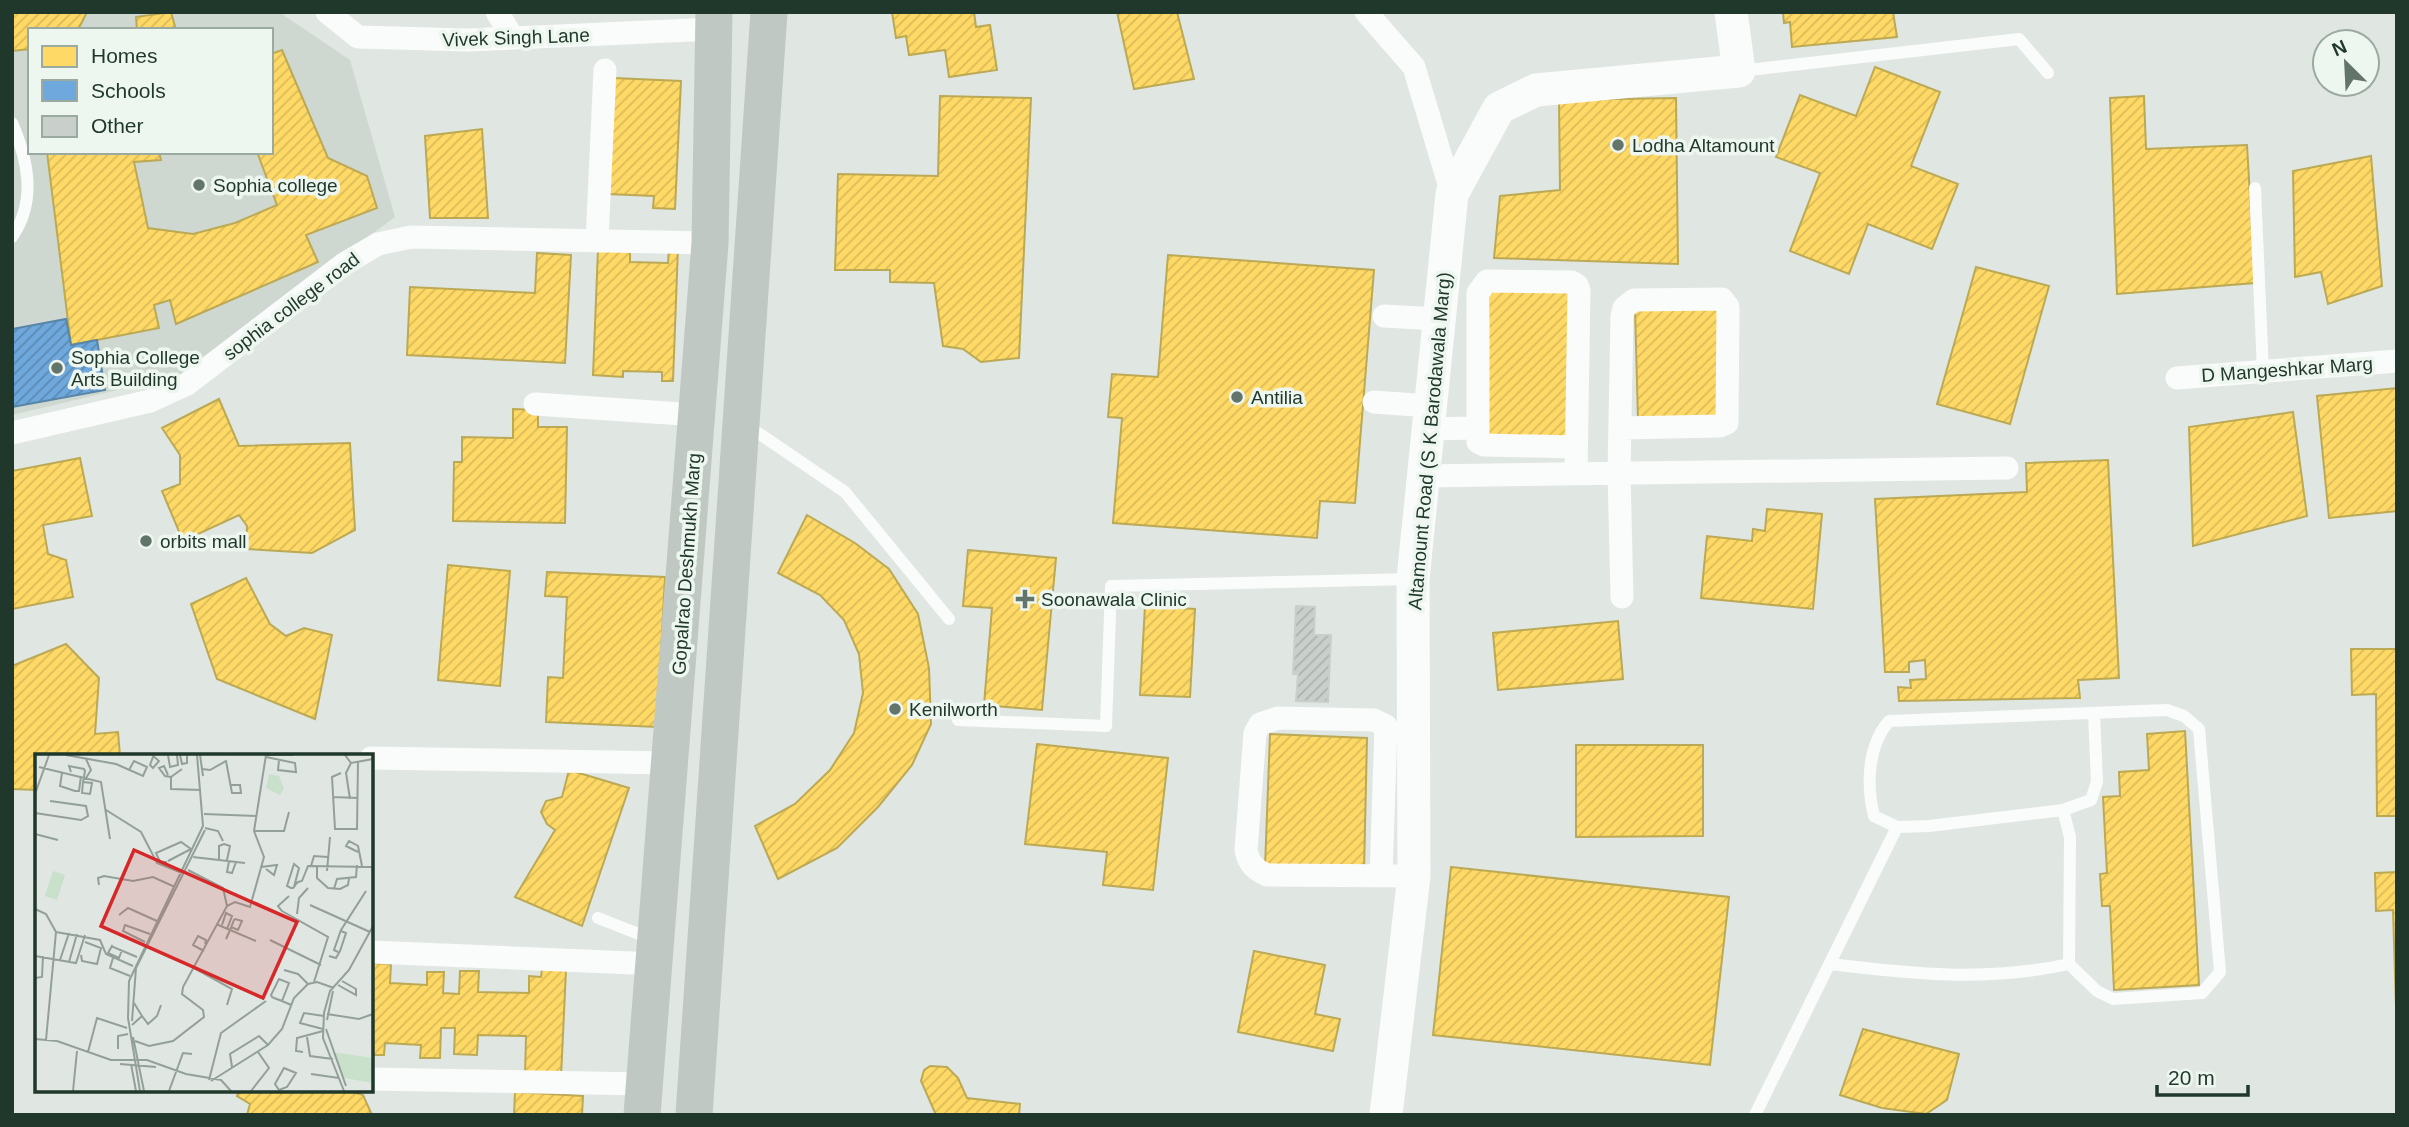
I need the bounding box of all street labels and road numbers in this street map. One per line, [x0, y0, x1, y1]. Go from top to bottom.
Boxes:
street label: Vivek Singh Lane [442, 24, 590, 51]
street label: sophia college road [219, 248, 363, 364]
street label: Altamount Road (S K Barodawala Marg) [1404, 271, 1455, 611]
street label: D Mangeshkar Marg [2200, 353, 2374, 386]
street label: Gopalrao Deshmukh Marg [668, 452, 705, 676]

